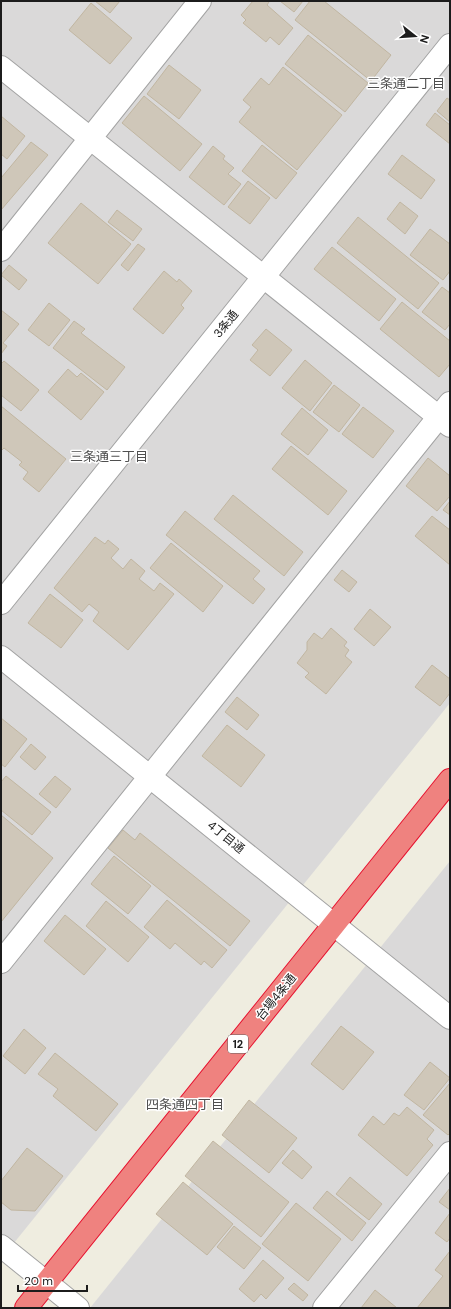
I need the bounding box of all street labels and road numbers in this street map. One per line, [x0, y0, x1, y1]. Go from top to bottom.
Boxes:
street label: 3条通 [210, 307, 242, 341]
street label: 4丁目通 [204, 817, 248, 857]
street label: 台場4条通 [252, 970, 300, 1024]
road number: 12 [228, 1035, 248, 1053]

